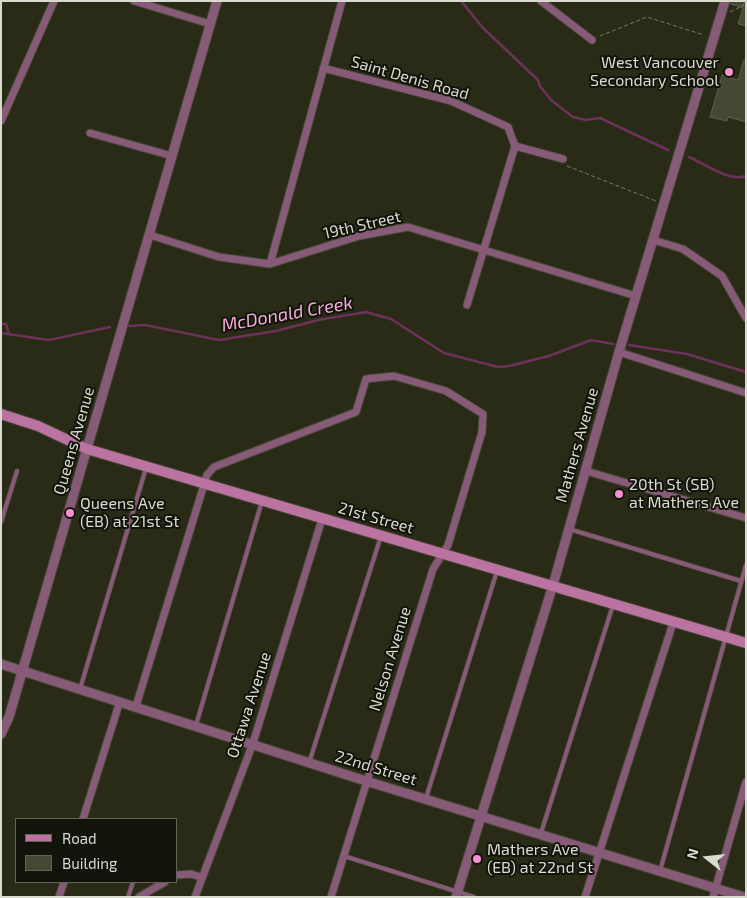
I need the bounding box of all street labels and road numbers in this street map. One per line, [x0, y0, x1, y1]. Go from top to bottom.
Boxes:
street label: Saint Denis Road [349, 52, 471, 104]
street label: 19th Street [321, 207, 403, 243]
street label: Queens Avenue [49, 385, 99, 497]
street label: Mathers Avenue [551, 385, 603, 505]
street label: 21st Street [336, 498, 416, 538]
street label: Nelson Avenue [365, 604, 415, 714]
street label: Ottawa Avenue [223, 649, 275, 761]
street label: 22nd Street [333, 746, 419, 790]

